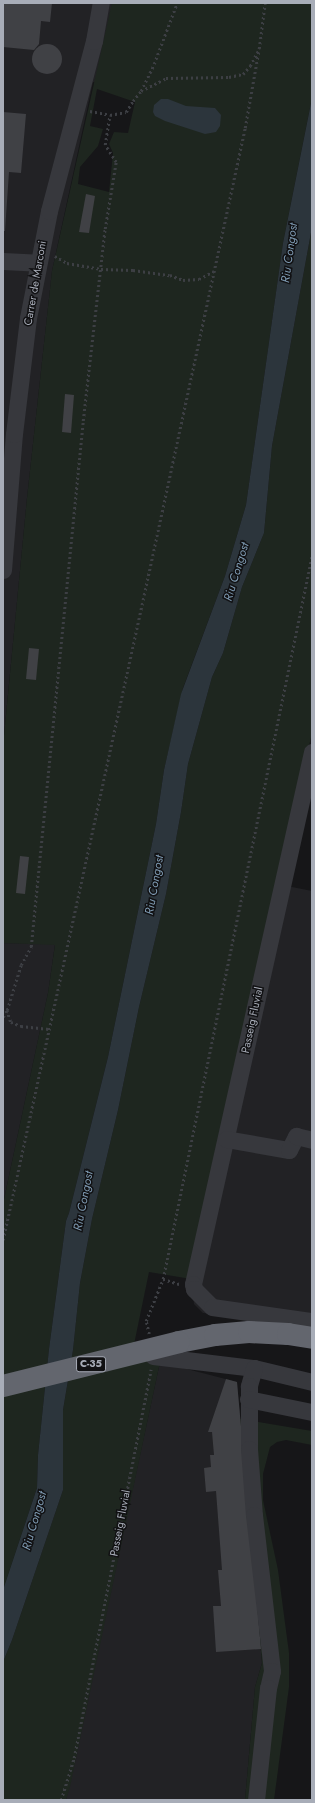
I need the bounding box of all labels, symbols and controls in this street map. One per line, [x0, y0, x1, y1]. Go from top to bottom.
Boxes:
water label: Riu Congost [279, 222, 301, 284]
street label: Carrer de Marconi [21, 240, 49, 326]
water label: Riu Congost [221, 541, 253, 603]
water label: Riu Congost [143, 854, 167, 916]
street label: Passeig Fluvial [239, 986, 265, 1054]
water label: Riu Congost [71, 1170, 97, 1232]
road number: C-35 [76, 1356, 106, 1372]
street label: Passeig Fluvial [107, 1489, 133, 1557]
water label: Riu Congost [20, 1490, 50, 1552]

